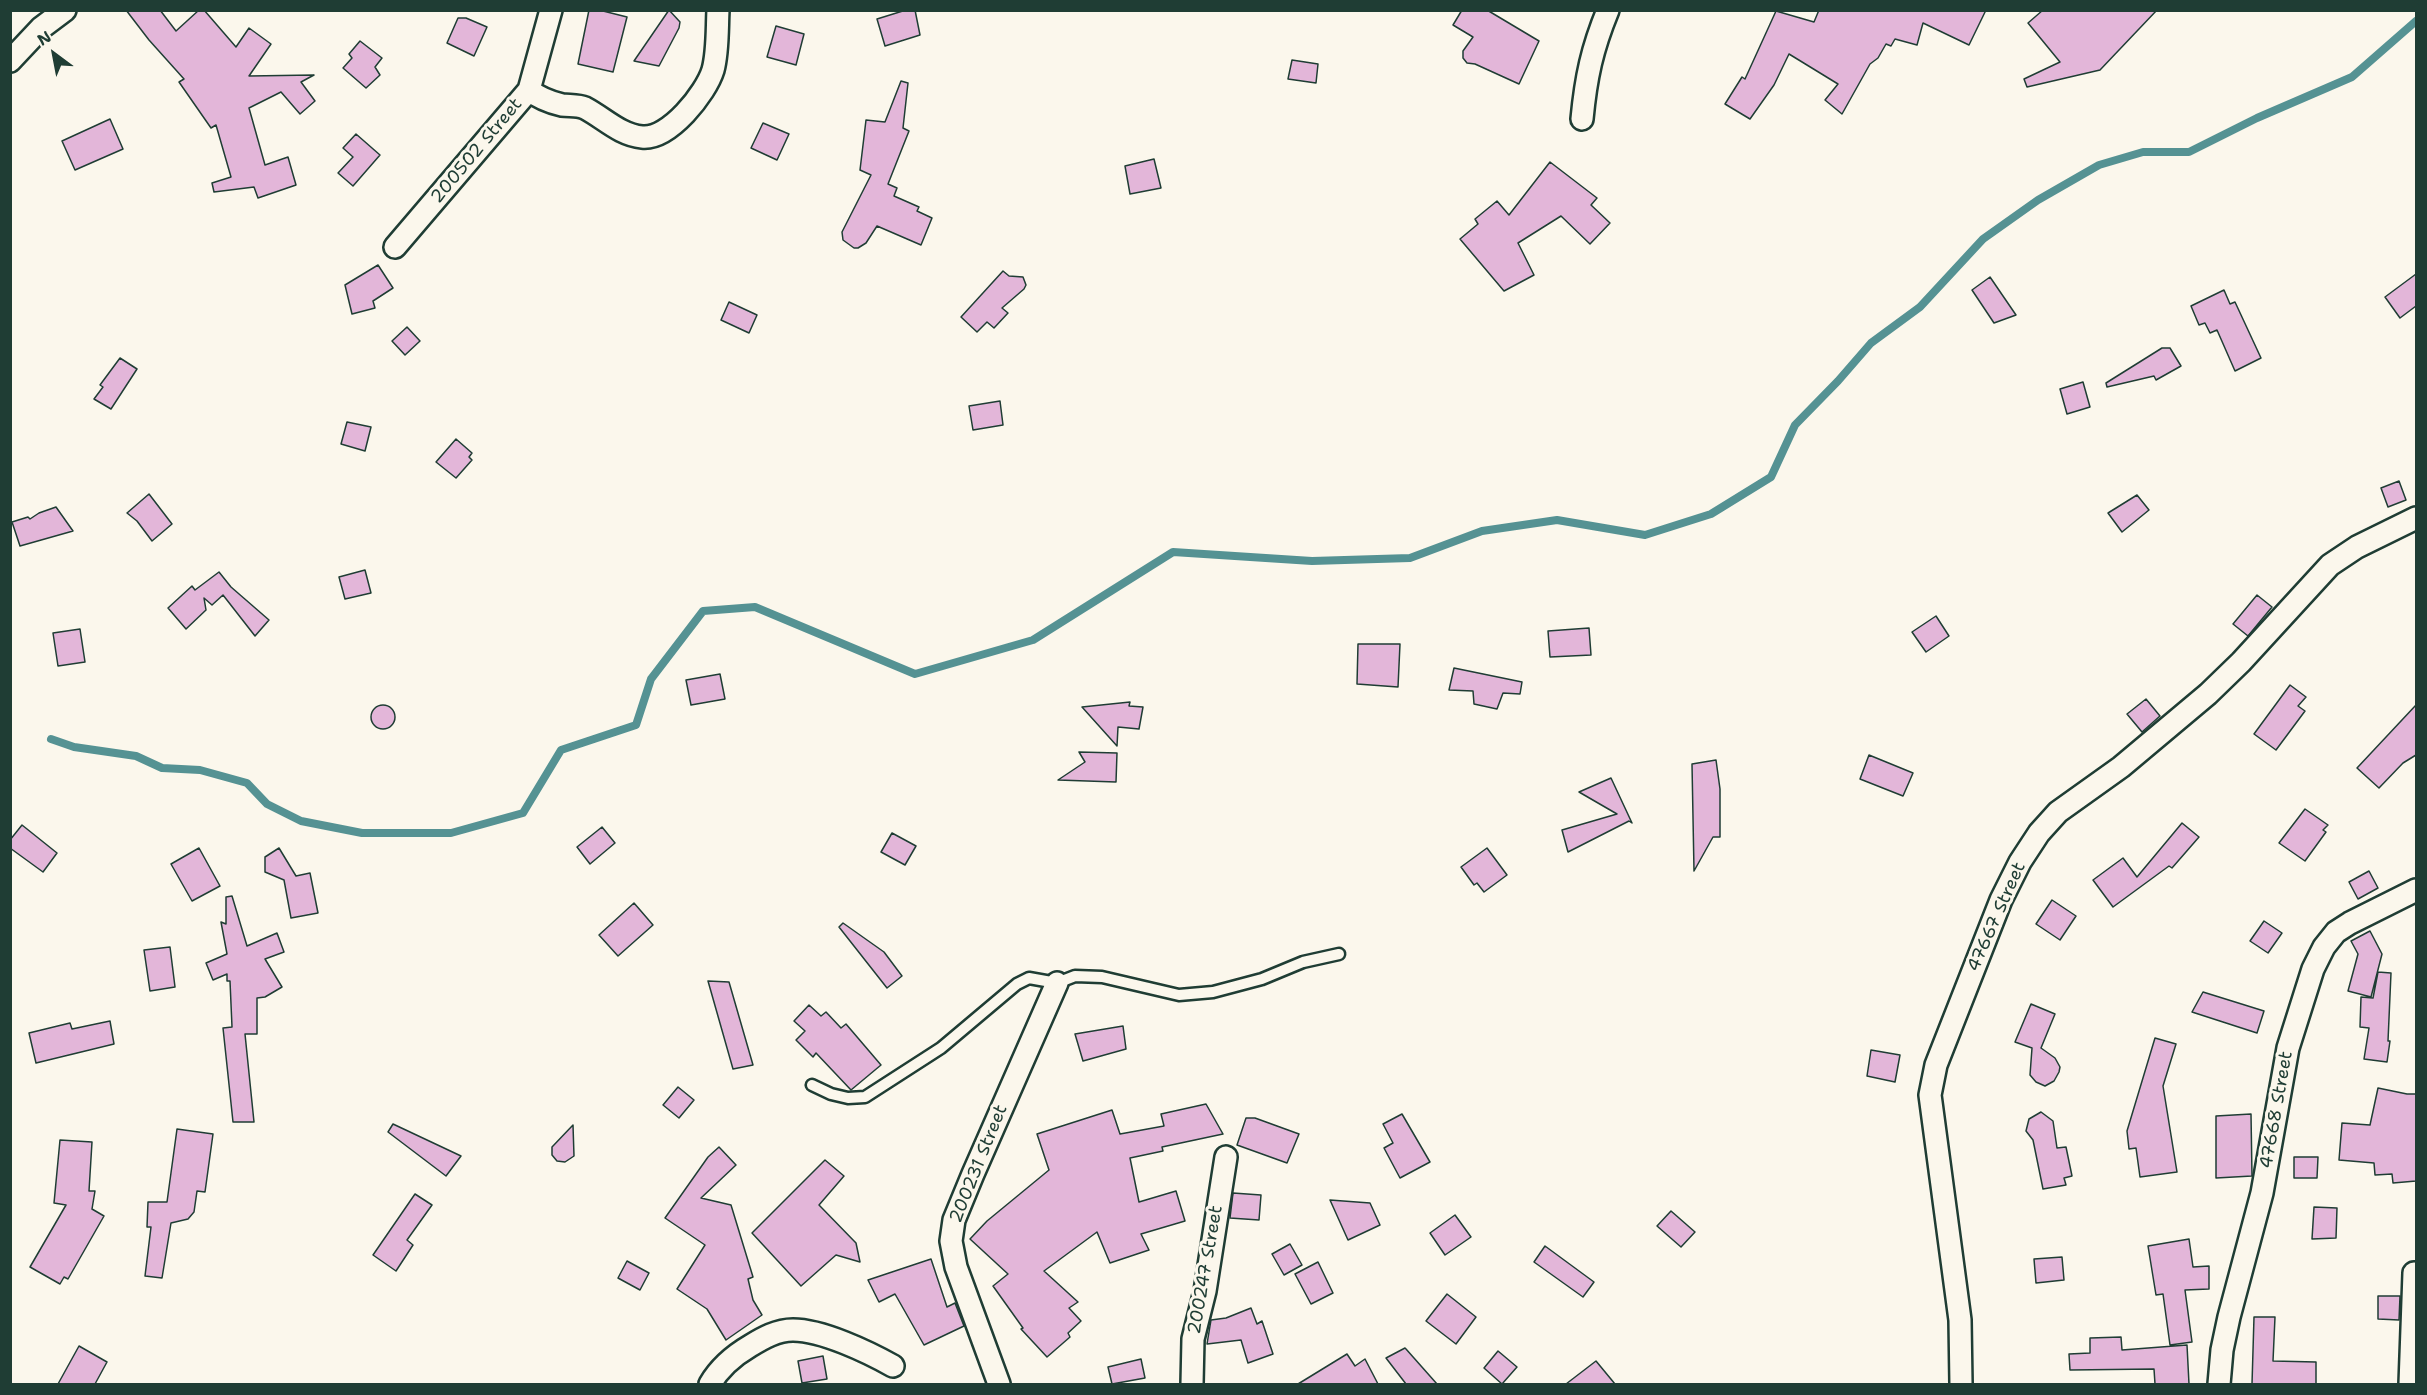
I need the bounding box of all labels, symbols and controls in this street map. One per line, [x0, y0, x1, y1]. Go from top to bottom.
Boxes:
north arrow [24, 24, 84, 84]
text: N [33, 26, 55, 51]
street label: 200502 Street [427, 94, 527, 208]
street label: 47667 Street [1963, 859, 2031, 975]
street label: 47668 Street [2256, 1050, 2298, 1170]
street label: 200231 Street [945, 1102, 1013, 1226]
street label: 200247 Street [1184, 1204, 1228, 1336]

